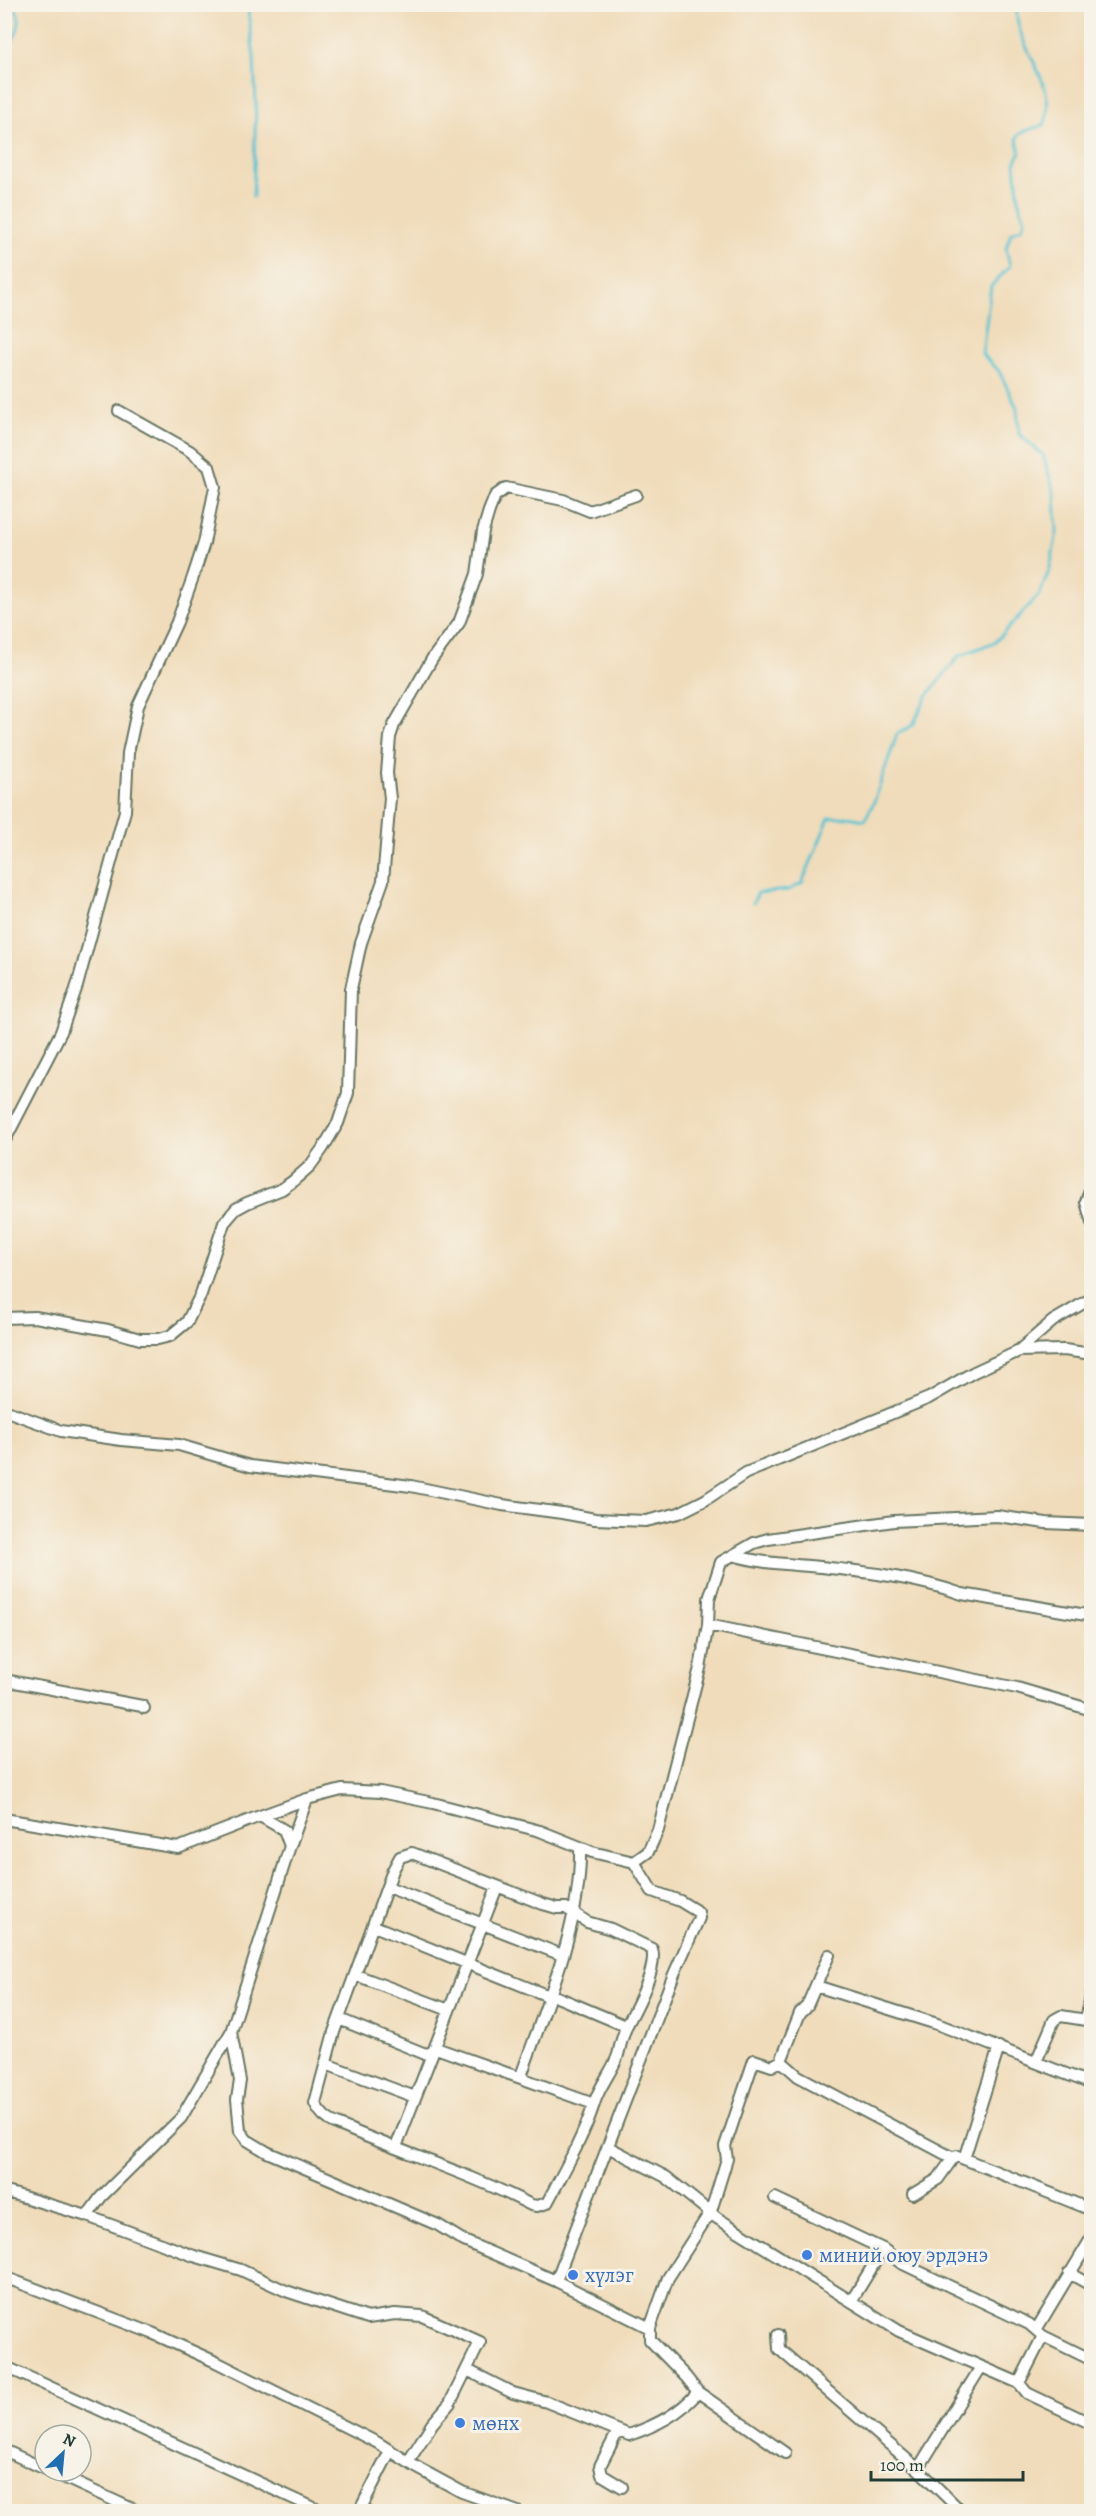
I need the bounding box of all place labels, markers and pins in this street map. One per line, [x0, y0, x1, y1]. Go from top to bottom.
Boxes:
place label: миний оюу эрдэнэ [819, 2241, 988, 2269]
marker: миний оюу эрдэнэ [800, 2248, 814, 2262]
place label: хүлэг [585, 2261, 634, 2289]
marker: хүлэг [566, 2268, 580, 2282]
place label: мөнх [472, 2409, 520, 2437]
marker: мөнх [453, 2416, 467, 2430]

